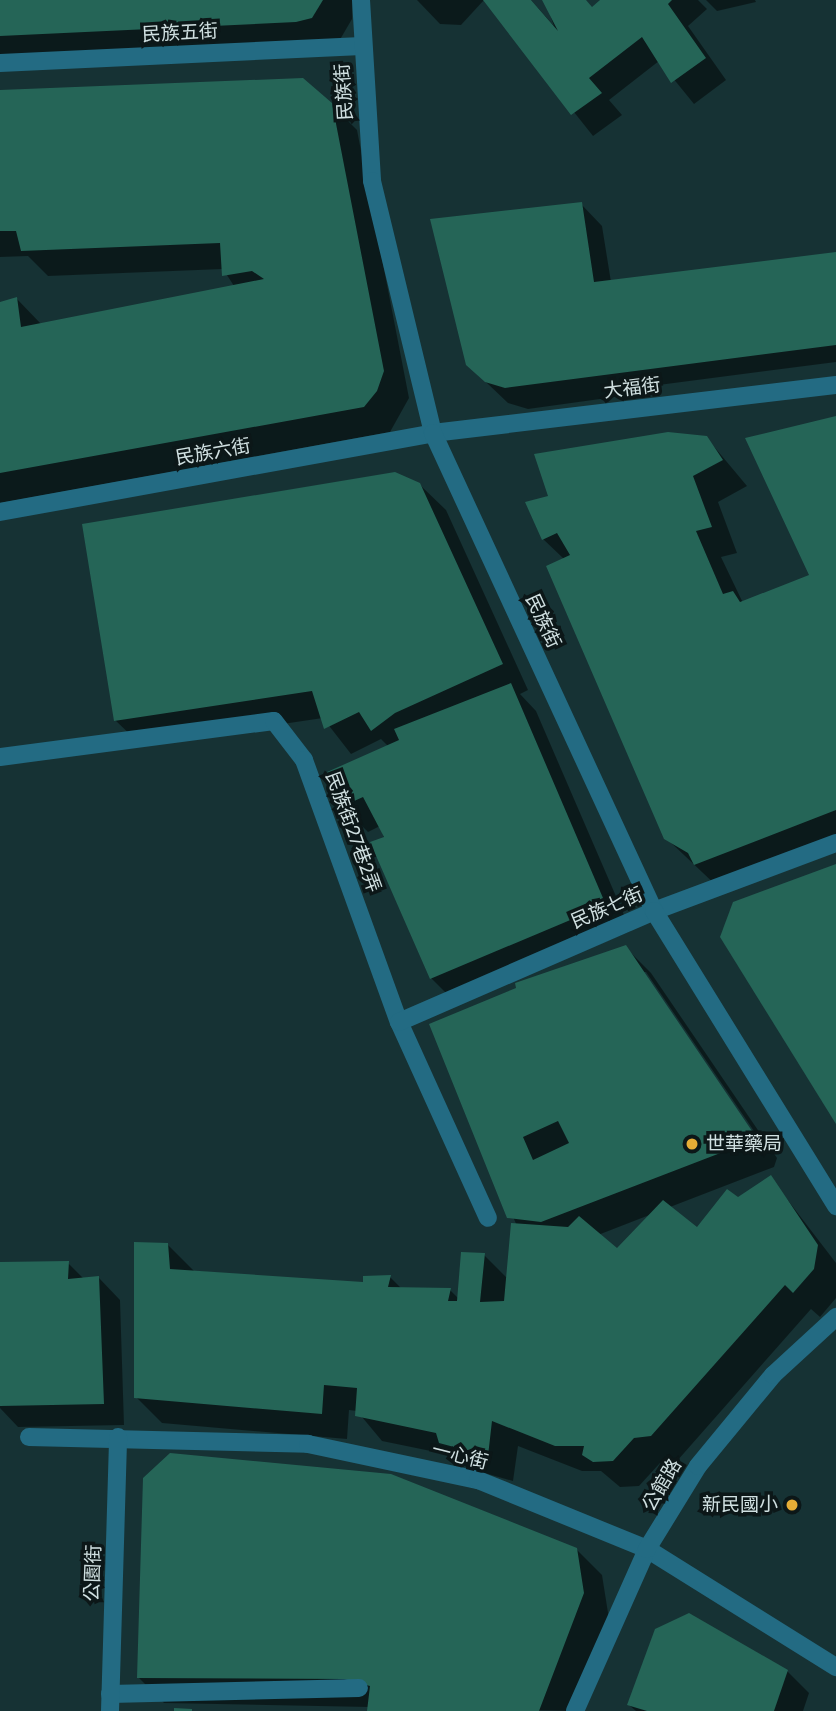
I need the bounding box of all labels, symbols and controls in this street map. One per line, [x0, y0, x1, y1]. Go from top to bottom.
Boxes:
street label: 民族五街 [141, 20, 219, 46]
street label: 民族街 [331, 63, 357, 121]
street label: 大福街 [602, 373, 662, 403]
street label: 民族六街 [174, 434, 252, 470]
street label: 民族街 [521, 590, 565, 652]
street label: 民族街27巷2弄 [321, 769, 385, 895]
street label: 民族七街 [568, 883, 646, 933]
place label: 世華藥局 [706, 1133, 782, 1155]
marker: 世華藥局 [684, 1136, 700, 1152]
street label: 一心街 [430, 1438, 490, 1474]
street label: 公館路 [638, 1455, 686, 1515]
place label: 新民國小 [702, 1494, 778, 1516]
marker: 新民國小 [784, 1497, 800, 1513]
street label: 公園街 [81, 1544, 105, 1602]

